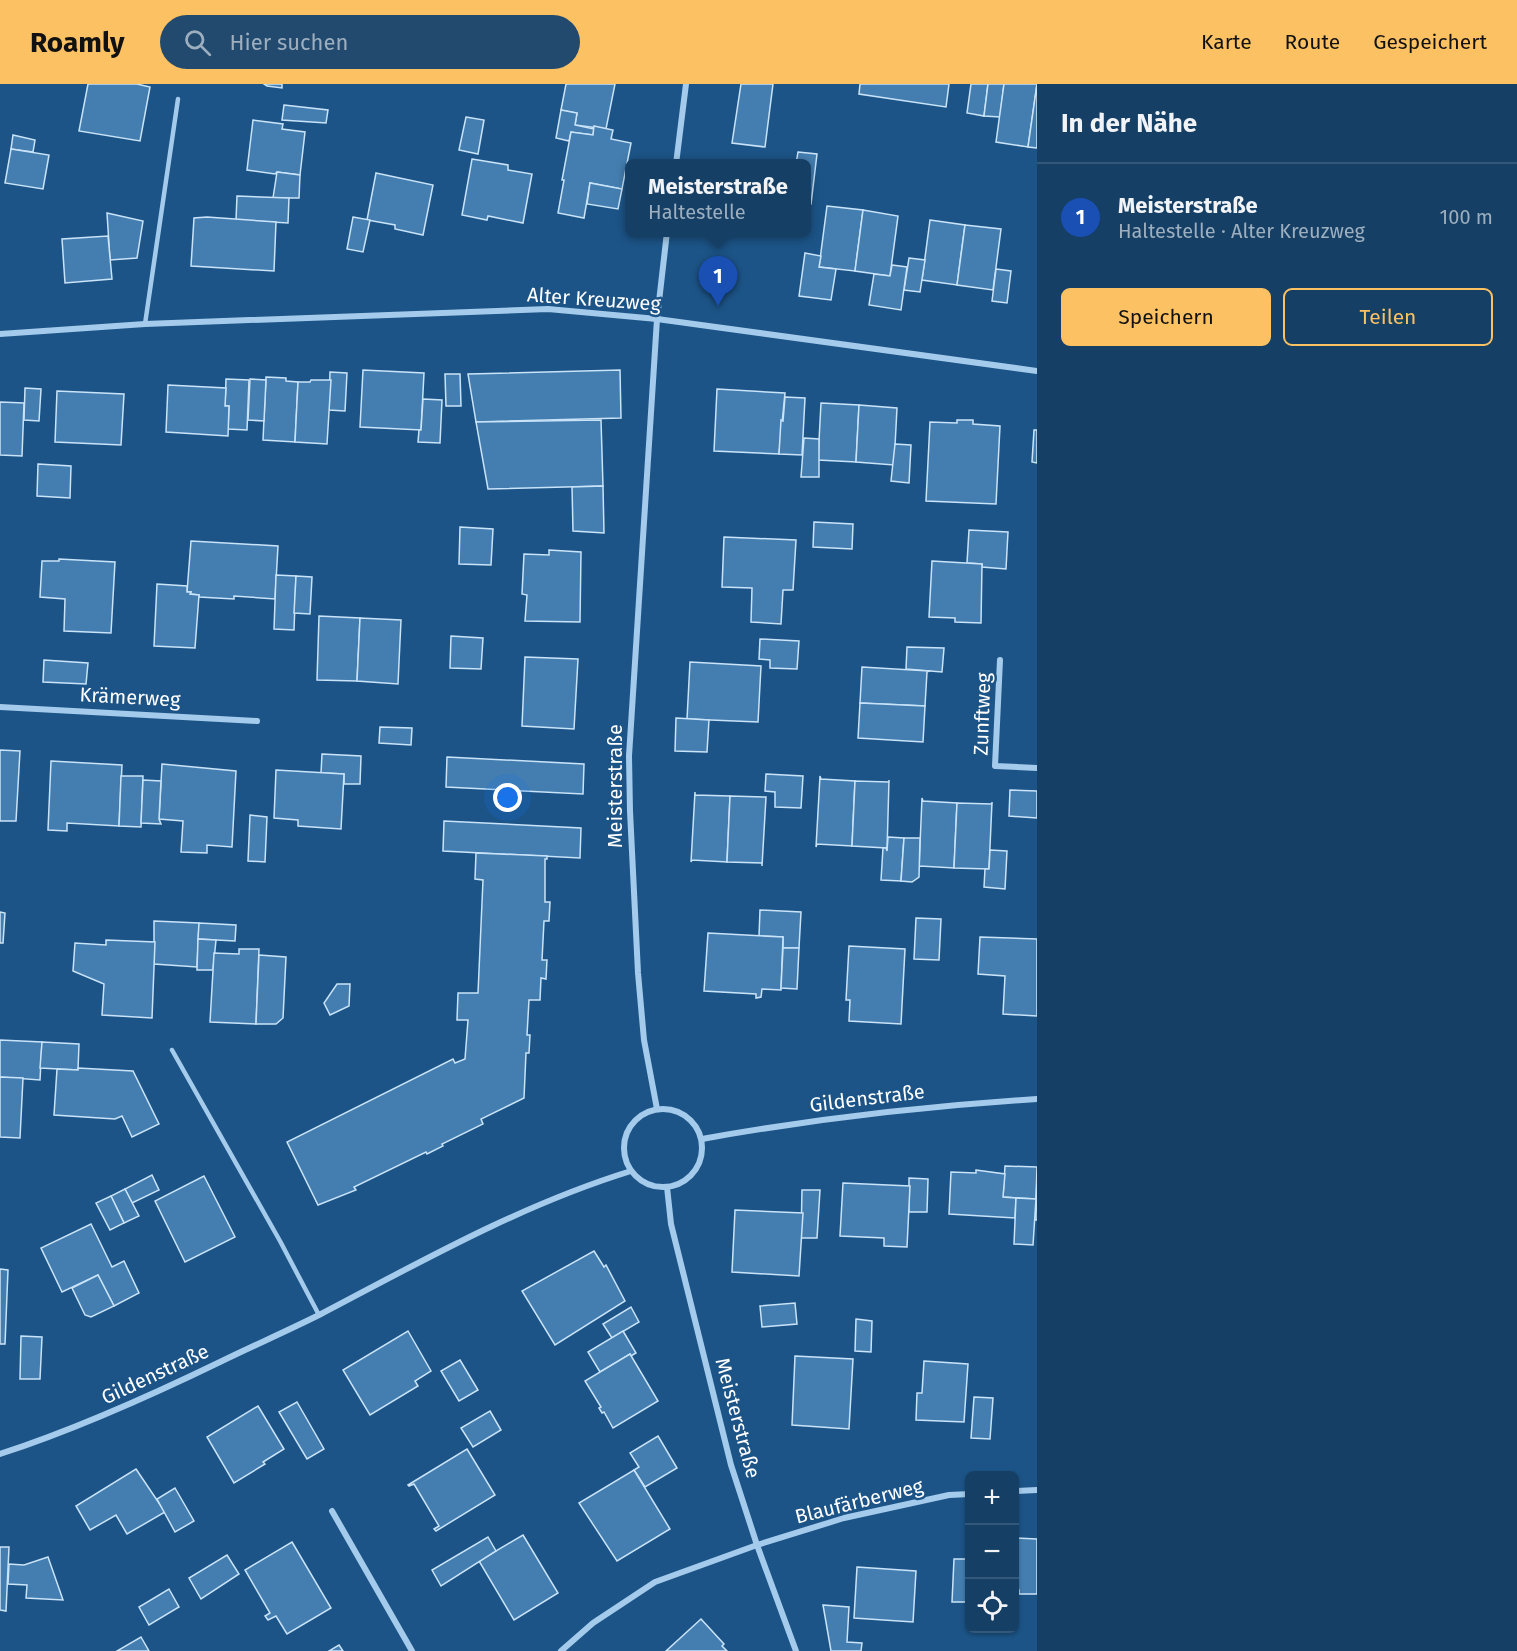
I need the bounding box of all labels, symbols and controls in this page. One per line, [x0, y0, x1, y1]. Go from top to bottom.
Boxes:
search box [160, 15, 580, 69]
text: Roamly [30, 26, 124, 59]
icon: search [181, 26, 214, 59]
text: Hier suchen [229, 29, 348, 56]
text: Karte [1201, 29, 1252, 55]
text: Route [1285, 29, 1340, 55]
text: Gespeichert [1373, 29, 1487, 55]
text: In der Nähe [1061, 108, 1197, 139]
popup [625, 159, 811, 237]
text: Meisterstraße [648, 173, 788, 200]
text: Meisterstraße [1118, 192, 1258, 219]
text: Haltestelle [648, 200, 746, 224]
text: 1 [1076, 205, 1085, 229]
text: 100 m [1440, 205, 1493, 229]
text: Haltestelle · Alter Kreuzweg [1118, 219, 1365, 243]
pin: 1 [698, 256, 738, 306]
street label: Alter Kreuzweg [526, 282, 662, 316]
button: Speichern [1061, 288, 1271, 346]
button: Teilen [1283, 288, 1493, 346]
street label: Zunftweg [969, 672, 995, 756]
street label: Krämerweg [79, 682, 182, 712]
street label: Meisterstraße [603, 724, 627, 848]
your location [493, 783, 522, 812]
street label: Gildenstraße [808, 1079, 926, 1117]
street label: Gildenstraße [97, 1339, 213, 1409]
street label: Meisterstraße [710, 1355, 766, 1481]
map controls [965, 1471, 1019, 1633]
button: + [965, 1471, 1019, 1525]
street label: Blaufärberweg [792, 1473, 926, 1529]
button: − [965, 1525, 1019, 1579]
button: locate [965, 1579, 1019, 1633]

